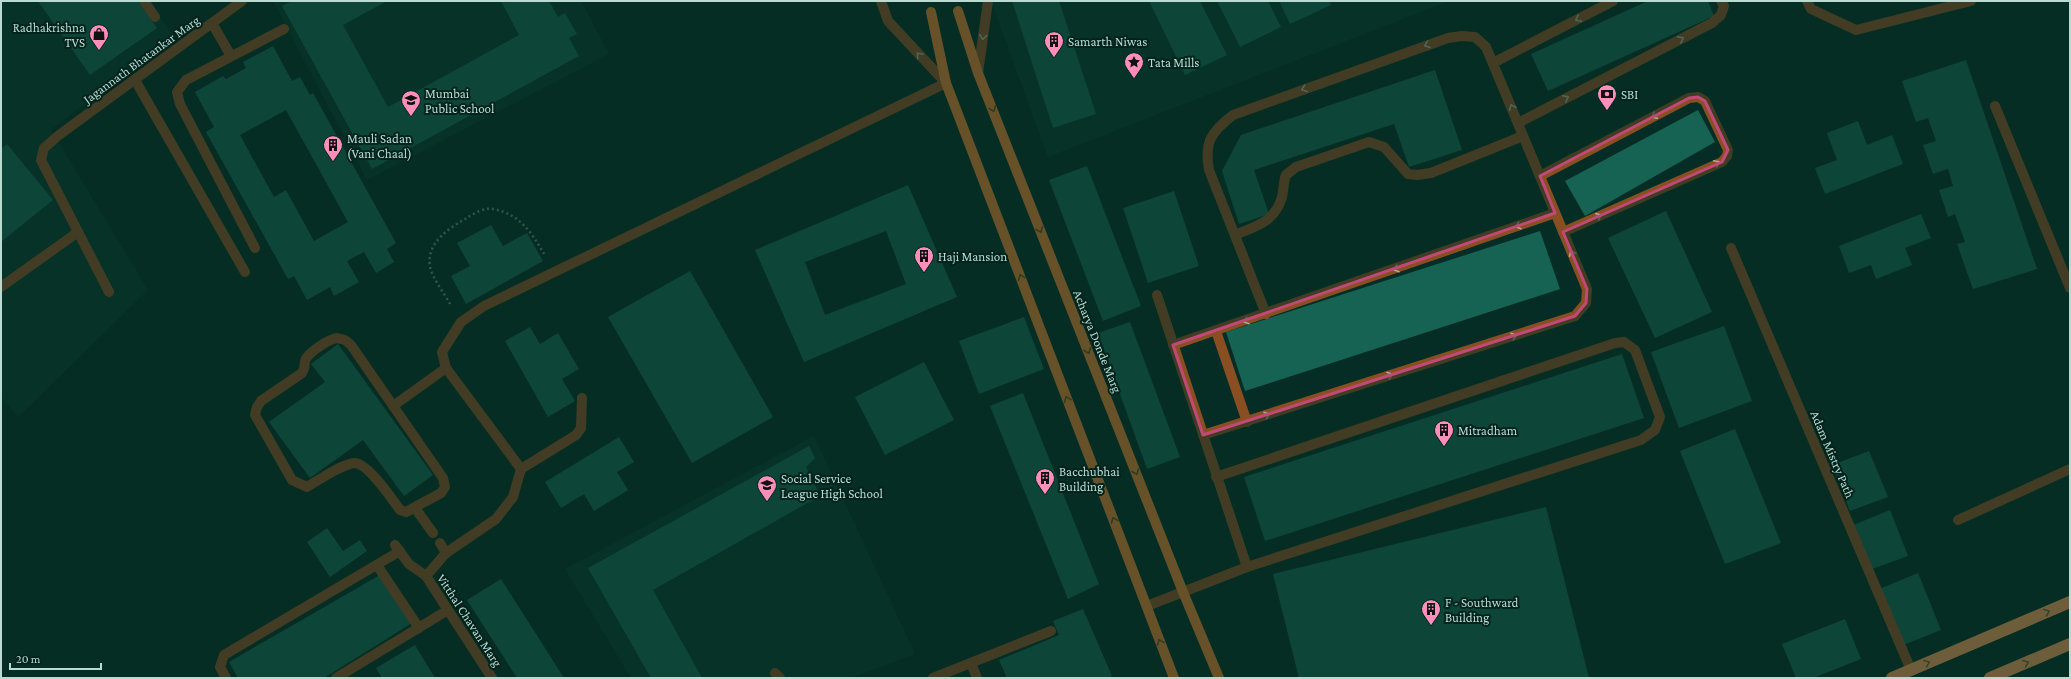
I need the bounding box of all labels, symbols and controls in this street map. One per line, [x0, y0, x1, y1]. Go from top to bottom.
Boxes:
street label: Jagannath Bhatankar Marg [79, 12, 203, 107]
one-way arrow [1575, 14, 1582, 22]
place label: Radhakrishna TVS [13, 20, 85, 50]
shop icon: Radhakrishna TVS [88, 23, 110, 51]
building icon: Samarth Niwas [1043, 30, 1065, 58]
one-way arrow [979, 34, 988, 40]
place label: Samarth Niwas [1068, 34, 1147, 49]
one-way arrow [1677, 36, 1684, 44]
one-way arrow [1423, 41, 1430, 49]
place icon: Tata Mills [1123, 51, 1145, 79]
one-way arrow [917, 52, 924, 59]
place label: Tata Mills [1148, 55, 1199, 70]
bank icon: SBI [1596, 83, 1618, 111]
one-way arrow [1301, 84, 1308, 93]
place label: Mumbai Public School [425, 86, 495, 116]
place label: SBI [1621, 87, 1638, 102]
school or university icon: Mumbai Public School [400, 89, 422, 117]
one-way arrow [1561, 96, 1569, 103]
one-way arrow [1509, 104, 1517, 112]
one-way arrow [988, 106, 996, 113]
one-way arrow [1651, 111, 1658, 119]
place label: Mauli Sadan (Vani Chaal) [347, 131, 412, 162]
building icon: Mauli Sadan (Vani Chaal) [322, 134, 344, 162]
one-way arrow [1713, 161, 1721, 168]
one-way arrow [1594, 213, 1602, 221]
one-way arrow [1515, 221, 1522, 230]
one-way arrow [1036, 227, 1044, 234]
building icon: Haji Mansion [913, 245, 935, 273]
place label: Haji Mansion [938, 249, 1007, 265]
one-way arrow [1569, 250, 1577, 258]
one-way arrow [1392, 264, 1399, 272]
one-way arrow [1017, 274, 1025, 281]
street label: Acharya Donde Marg [1070, 288, 1125, 395]
one-way arrow [1243, 316, 1250, 324]
one-way arrow [1510, 332, 1517, 340]
one-way arrow [1084, 348, 1092, 355]
one-way arrow [1387, 372, 1394, 380]
one-way arrow [1064, 395, 1072, 402]
street label: Adam Mistry Path [1807, 408, 1858, 500]
one-way arrow [1263, 412, 1270, 420]
building icon: Mitradham [1433, 419, 1455, 447]
place label: Mitradham [1458, 423, 1518, 438]
place label: Bacchubhai Building [1059, 464, 1120, 494]
building icon: Bacchubhai Building [1034, 467, 1056, 495]
one-way arrow [1131, 469, 1139, 476]
place label: Social Service League High School [781, 471, 883, 501]
school or university icon: Social Service League High School [756, 474, 778, 502]
one-way arrow [1110, 517, 1118, 524]
street label: Vitthal Chavan Marg [434, 571, 506, 670]
place label: F - Southward Building [1445, 595, 1519, 625]
building icon: F - Southward Building [1420, 598, 1442, 626]
one-way arrow [2043, 609, 2051, 617]
one-way arrow [1157, 638, 1165, 645]
scale bar [10, 645, 101, 671]
text: 20 m [16, 652, 41, 666]
one-way arrow [2022, 659, 2029, 667]
one-way arrow [1923, 660, 1931, 668]

